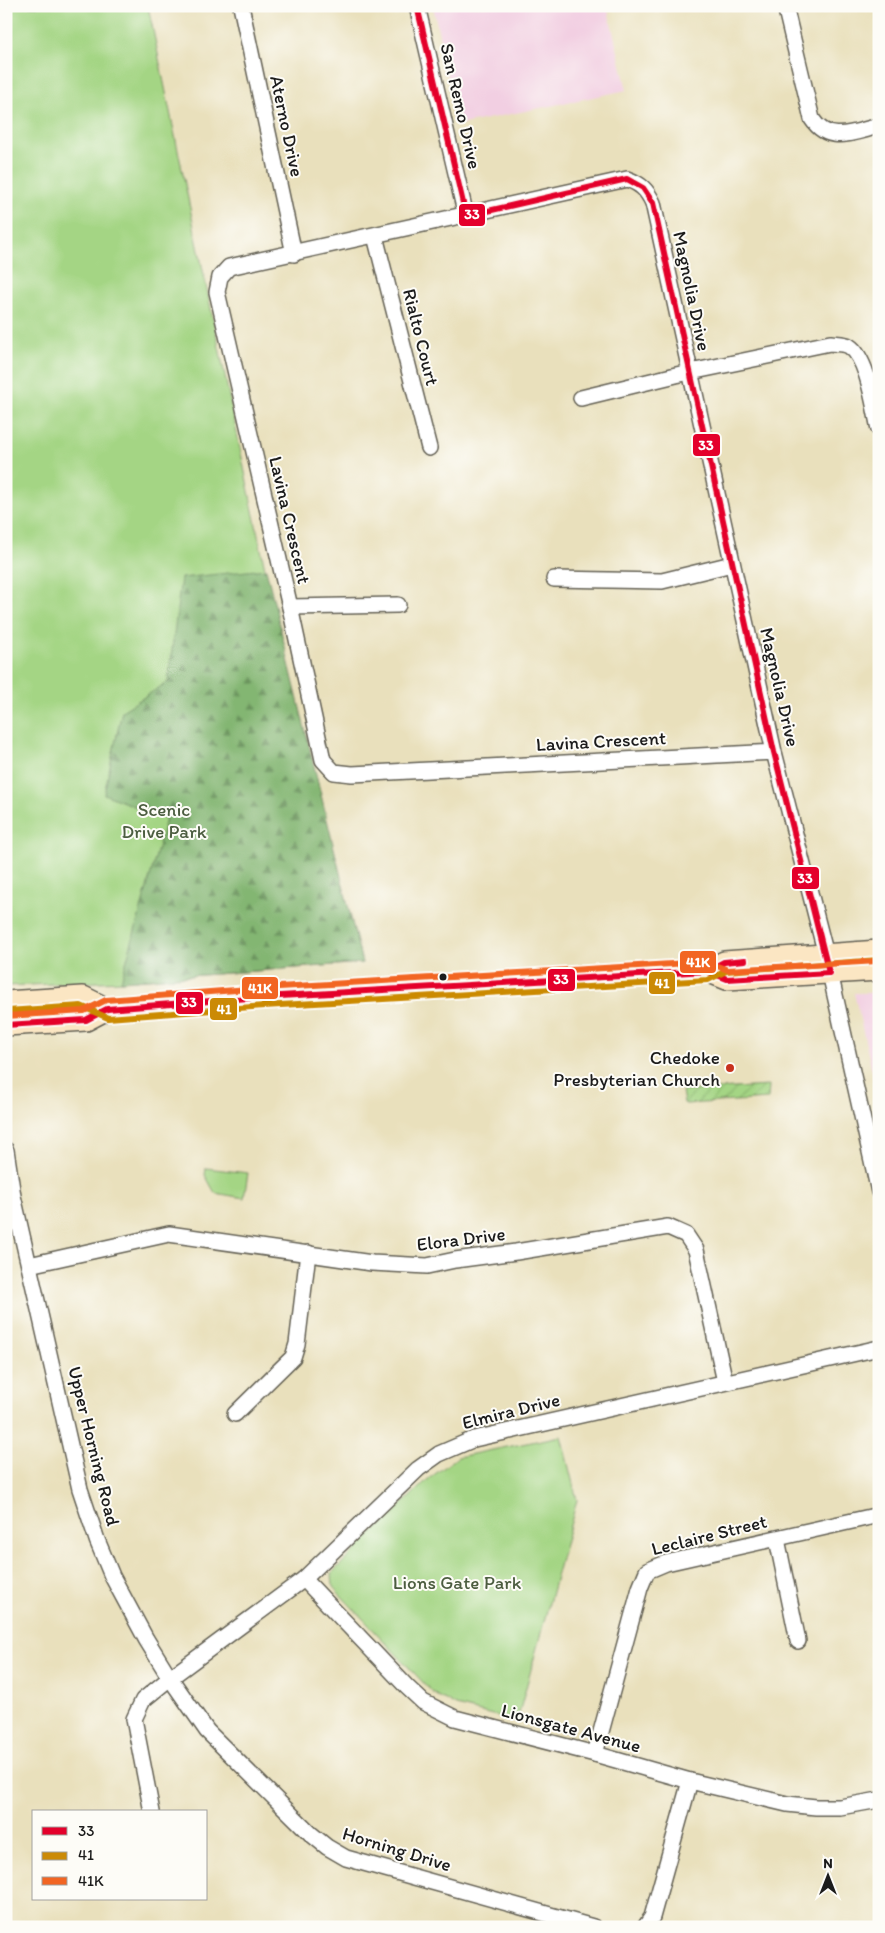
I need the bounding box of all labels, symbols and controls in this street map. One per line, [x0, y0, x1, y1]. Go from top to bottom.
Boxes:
street label: San Remo Drive [435, 41, 487, 171]
street label: Aterno Drive [265, 73, 309, 179]
line badge: 33 [458, 203, 486, 227]
text: 33 [464, 206, 480, 223]
street label: Magnolia Drive [668, 229, 716, 353]
street label: Rialto Court [398, 286, 444, 388]
line badge: 33 [692, 433, 721, 457]
text: 33 [698, 437, 714, 454]
street label: Lavina Crescent [264, 454, 316, 586]
street label: Magnolia Drive [755, 625, 805, 749]
street label: Lavina Crescent [535, 726, 667, 756]
park label: Scenic Drive Park [121, 798, 207, 843]
line badge: 33 [791, 866, 820, 890]
text: 33 [797, 870, 813, 887]
line badge: 41K [679, 950, 717, 974]
text: 41K [686, 954, 711, 971]
line badge: 33 [547, 968, 576, 992]
text: 33 [553, 971, 569, 988]
line badge: 41 [648, 971, 676, 995]
unlabelled marker [438, 972, 448, 982]
text: 41 [655, 975, 670, 992]
line badge: 41K [241, 976, 279, 1000]
text: 41K [248, 980, 273, 997]
line badge: 33 [175, 991, 204, 1015]
text: 33 [181, 994, 197, 1011]
line badge: 41 [209, 997, 238, 1021]
text: 41 [217, 1001, 232, 1018]
place label: Chedoke Presbyterian Church [553, 1046, 720, 1091]
marker: Chedoke Presbyterian Church [724, 1062, 736, 1074]
street label: Elora Drive [415, 1222, 507, 1256]
street label: Upper Horning Road [63, 1364, 125, 1528]
street label: Elmira Drive [460, 1388, 562, 1434]
street label: Leclaire Street [649, 1510, 769, 1560]
park label: Lions Gate Park [393, 1571, 522, 1594]
street label: Lionsgate Avenue [499, 1698, 643, 1758]
legend [32, 1810, 208, 1900]
text: 33 [78, 1822, 94, 1840]
street label: Horning Drive [340, 1822, 454, 1876]
text: 41 [78, 1846, 94, 1864]
north arrow [802, 1850, 852, 1900]
text: N [823, 1855, 833, 1872]
text: 41K [78, 1872, 104, 1890]

